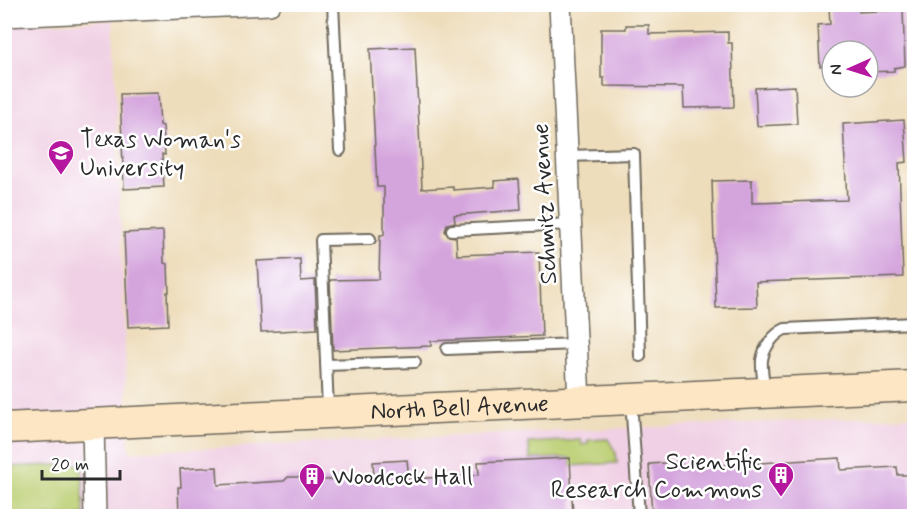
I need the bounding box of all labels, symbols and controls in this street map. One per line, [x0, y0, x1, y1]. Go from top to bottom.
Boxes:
north arrow [820, 39, 880, 99]
text: N [826, 64, 847, 76]
street label: Schmitz Avenue [526, 123, 565, 285]
place label: Texas Woman's University [80, 125, 241, 184]
school or university icon: Texas Woman's University [46, 138, 76, 176]
street label: North Bell Avenue [370, 389, 550, 428]
scale bar [42, 443, 120, 481]
place label: Scientific Research Commons [551, 447, 762, 506]
text: 20 m [51, 453, 89, 477]
building icon: Scientific Research Commons [766, 460, 796, 498]
building icon: Woodcock Hall [297, 461, 327, 499]
place label: Woodcock Hall [332, 462, 473, 493]

